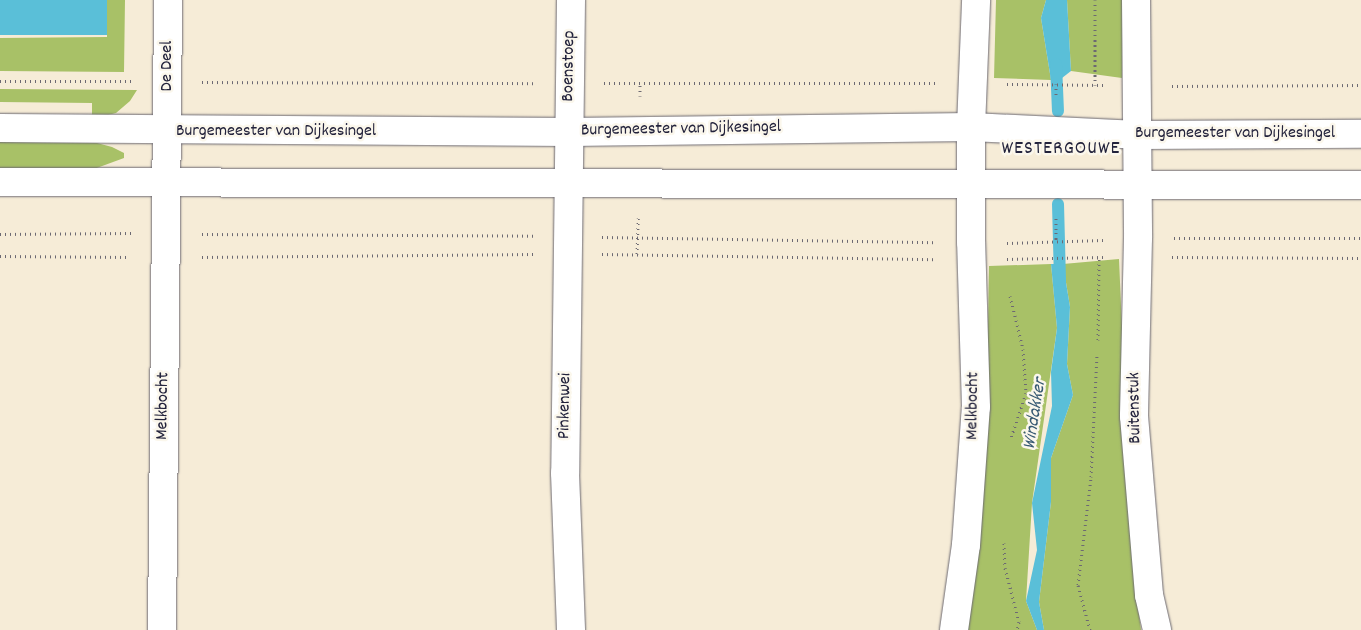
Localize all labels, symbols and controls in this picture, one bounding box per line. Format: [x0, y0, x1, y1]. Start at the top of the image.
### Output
street label: Boenstoep [559, 30, 581, 102]
street label: De Deel [157, 41, 179, 91]
street label: Burgemeester van Dijkesingel [581, 117, 781, 143]
street label: Burgemeester van Dijkesingel [176, 121, 376, 143]
street label: Burgemeester van Dijkesingel [1135, 123, 1335, 145]
district label: WESTERGOUWE [1000, 137, 1122, 161]
street label: Melkbocht [153, 372, 175, 440]
street label: Melkbocht [963, 372, 985, 440]
street label: Buitenstuk [1125, 372, 1147, 444]
street label: Pinkenwei [555, 373, 577, 439]
water label: Windakker [1019, 377, 1053, 451]

